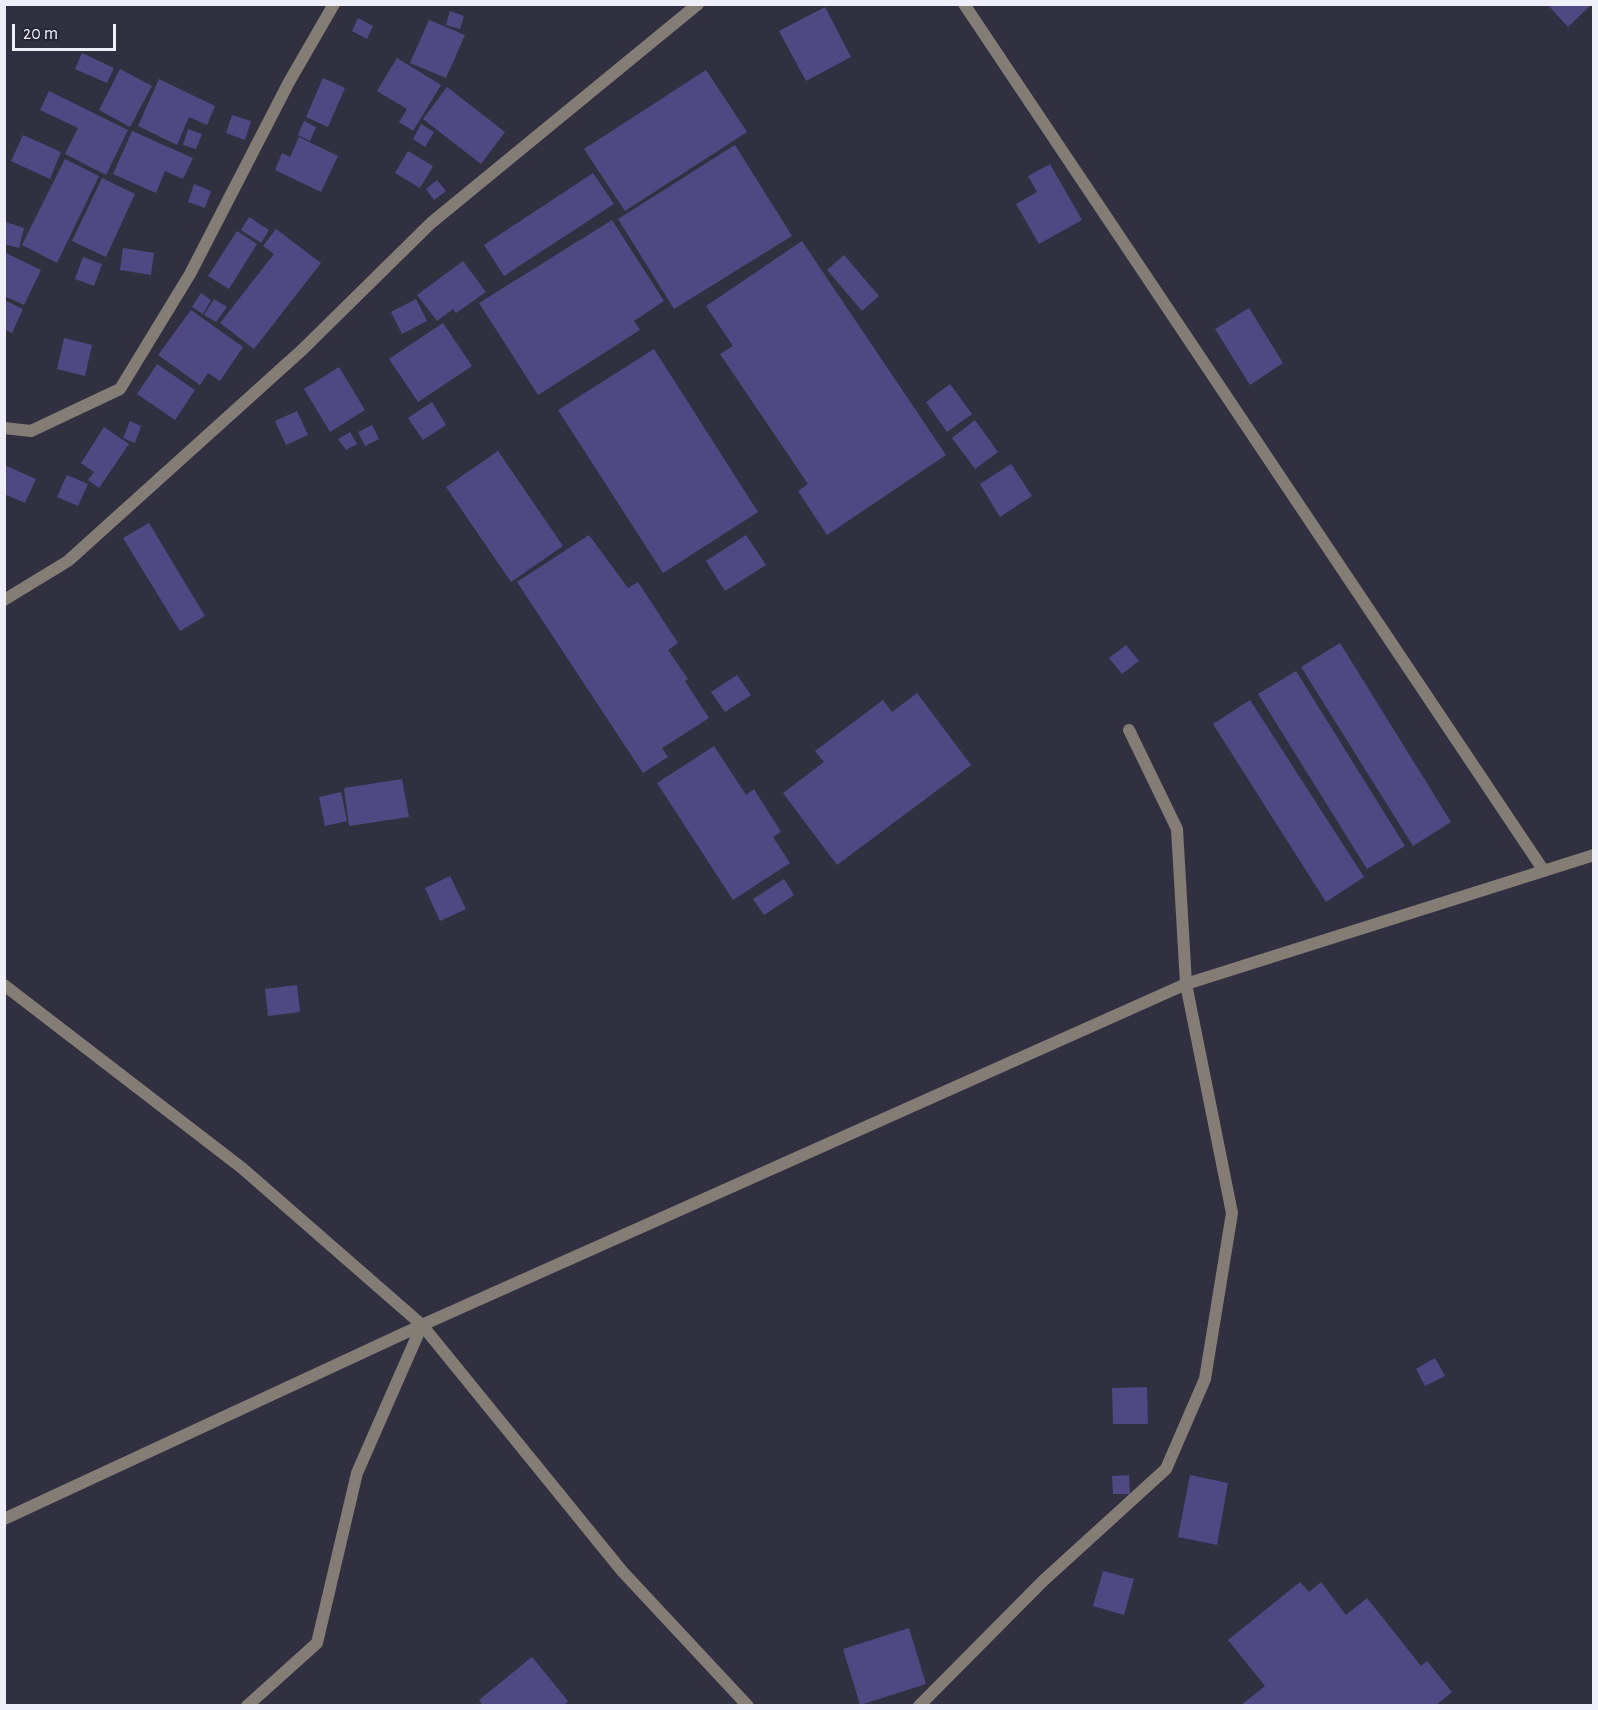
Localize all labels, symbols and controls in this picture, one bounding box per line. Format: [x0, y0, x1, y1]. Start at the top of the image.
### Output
scale bar [15, 12, 118, 50]
text: 20 m [23, 25, 58, 43]

